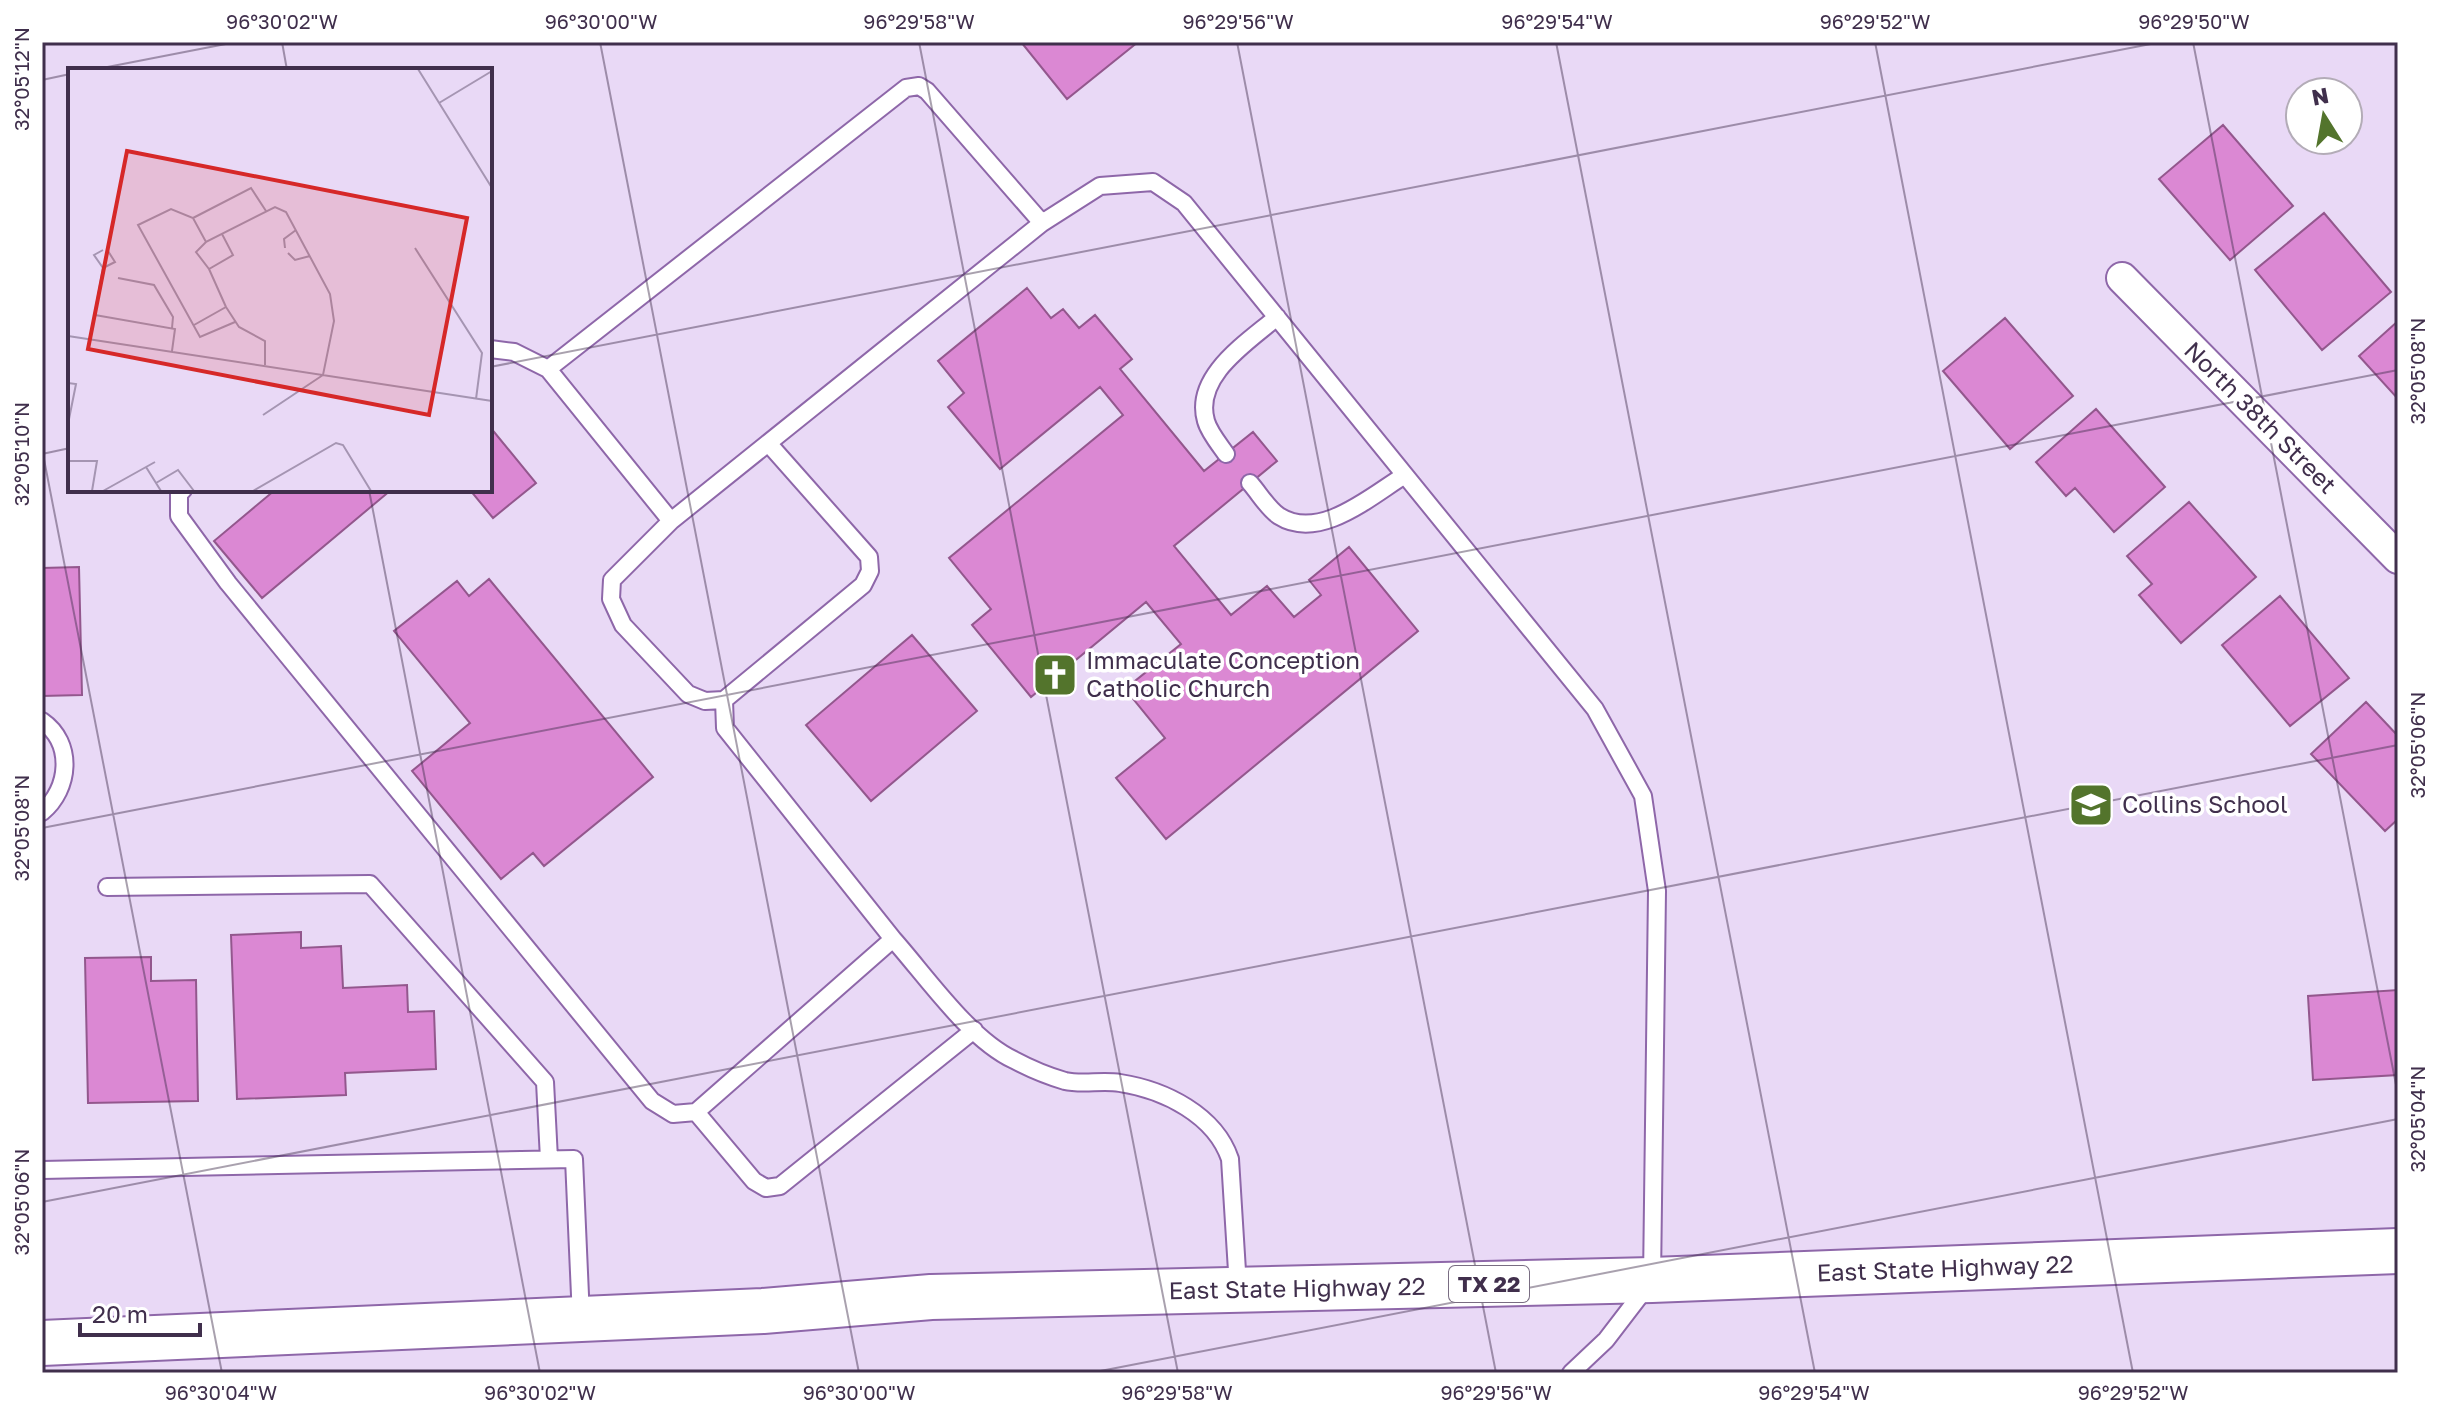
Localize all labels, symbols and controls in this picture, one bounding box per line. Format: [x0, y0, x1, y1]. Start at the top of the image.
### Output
text: 96°30'02"W [226, 9, 338, 33]
text: 96°30'00"W [545, 9, 657, 33]
text: 96°29'58"W [863, 9, 975, 33]
text: 96°29'56"W [1182, 9, 1294, 33]
text: 96°29'54"W [1501, 9, 1613, 33]
text: 96°29'52"W [1820, 9, 1930, 33]
text: 96°29'50"W [2138, 9, 2250, 33]
text: 32°05'12"N [9, 27, 33, 131]
inset map [68, 68, 492, 492]
north arrow [2284, 76, 2364, 156]
text: N [2309, 81, 2331, 111]
text: 32°05'08"N [2405, 317, 2429, 425]
street label: North 38th Street [2179, 335, 2343, 499]
text: 32°05'10"N [9, 402, 33, 506]
place label: Immaculate Conception Catholic Church [1086, 645, 1360, 702]
church icon: Immaculate Conception Catholic Church [1031, 651, 1079, 699]
text: 32°05'06"N [2405, 692, 2429, 799]
text: 32°05'08"N [9, 774, 33, 882]
school or university icon: Collins School [2067, 781, 2115, 829]
place label: Collins School [2122, 789, 2288, 818]
text: 32°05'04"N [2405, 1065, 2429, 1173]
text: 32°05'06"N [9, 1149, 33, 1256]
street label: East State Highway 22 [1816, 1249, 2074, 1286]
road number: TX 22 [1449, 1266, 1529, 1302]
street label: East State Highway 22 [1168, 1271, 1426, 1304]
scale bar [80, 1287, 200, 1337]
text: 20 m [92, 1299, 148, 1328]
text: 96°30'04"W [165, 1380, 277, 1404]
text: 96°30'02"W [484, 1380, 596, 1404]
text: 96°30'00"W [803, 1380, 915, 1404]
text: 96°29'58"W [1121, 1380, 1233, 1404]
text: 96°29'56"W [1440, 1380, 1552, 1404]
text: 96°29'54"W [1758, 1380, 1870, 1404]
text: 96°29'52"W [2078, 1380, 2188, 1404]

